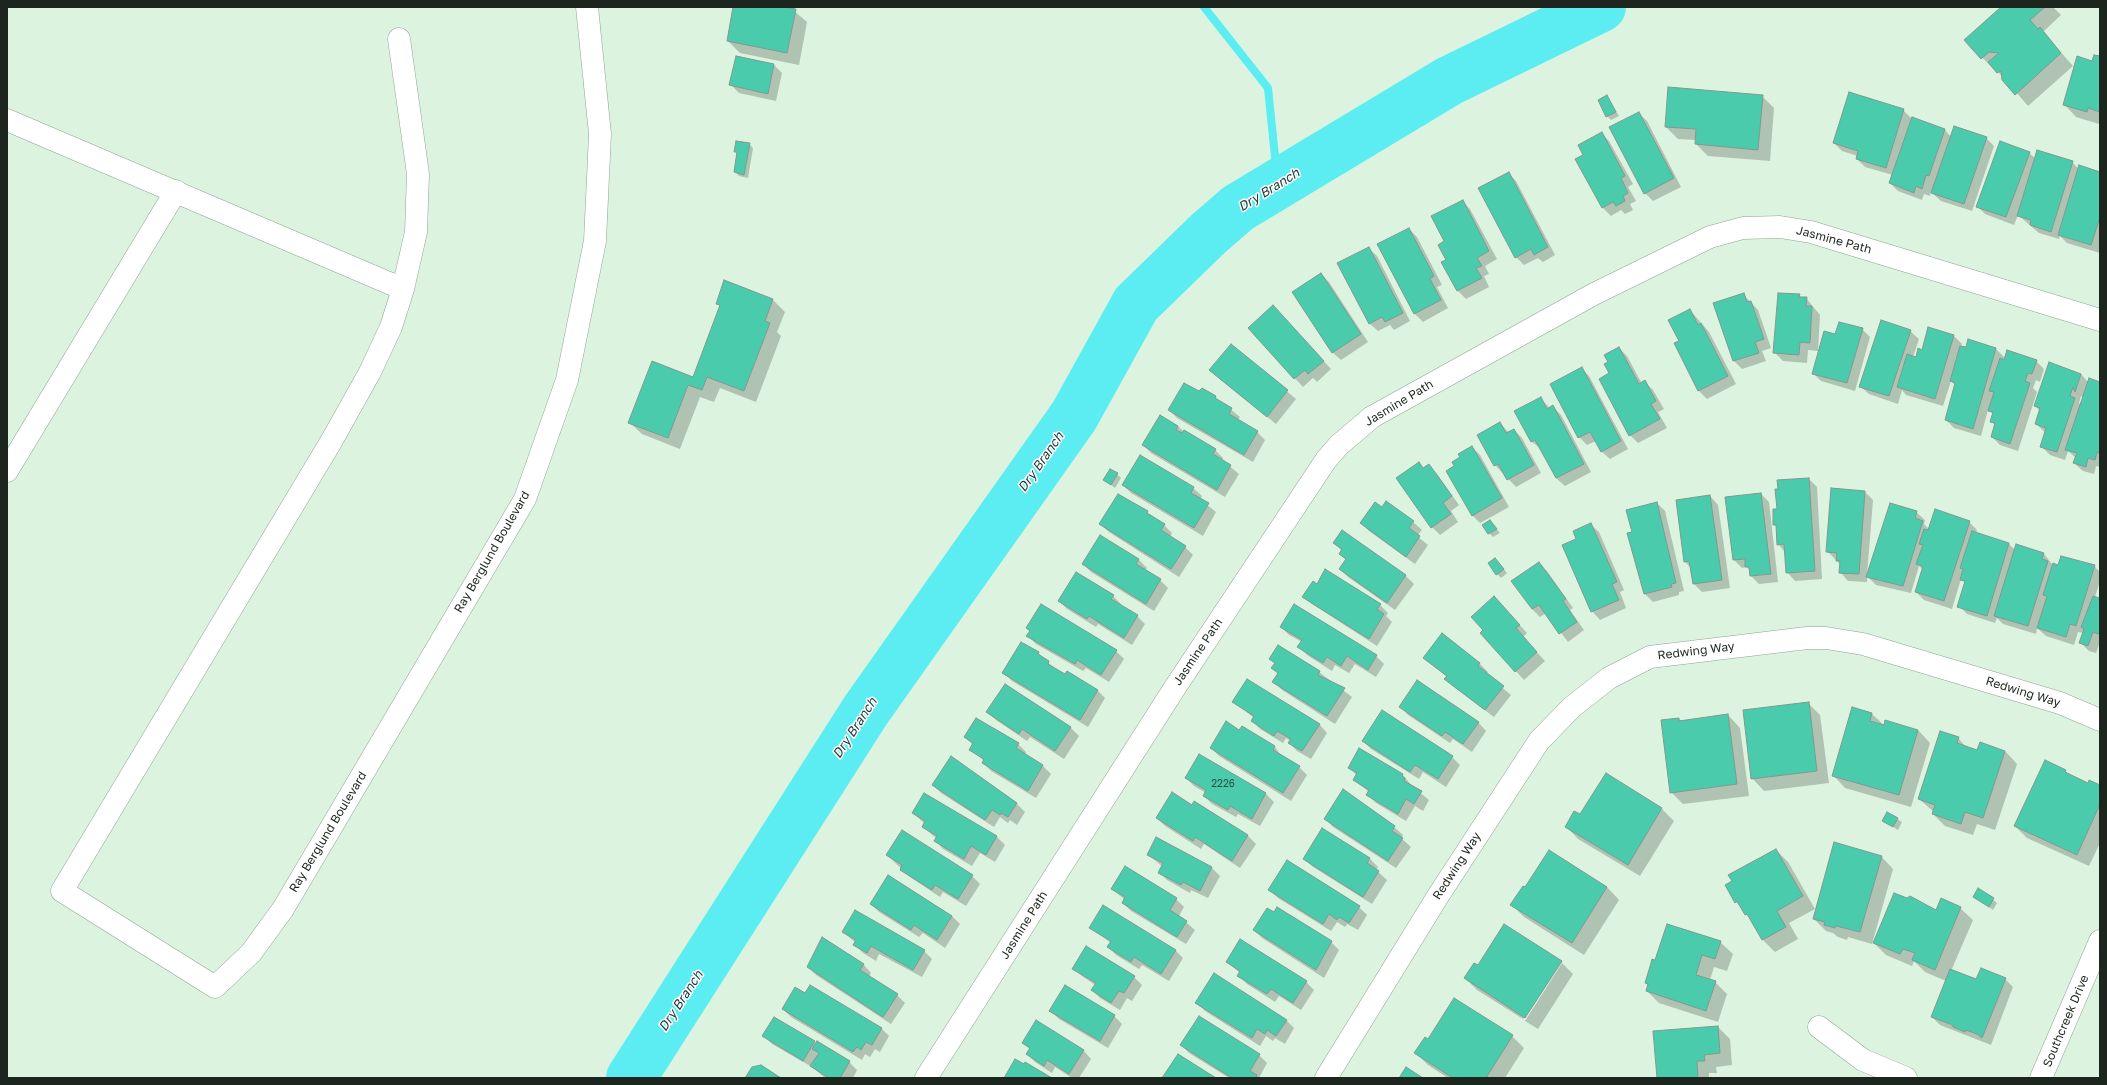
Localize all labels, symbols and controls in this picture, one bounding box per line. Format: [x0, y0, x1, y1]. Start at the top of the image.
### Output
water label: Dry Branch [1236, 165, 1302, 215]
street label: Jasmine Path [1795, 223, 1873, 257]
street label: Jasmine Path [1362, 377, 1436, 429]
water label: Dry Branch [1015, 429, 1067, 495]
street label: Ray Berglund Boulevard [451, 489, 533, 615]
street label: Jasmine Path [1170, 616, 1226, 688]
street label: Redwing Way [1657, 639, 1735, 663]
street label: Redwing Way [1984, 674, 2062, 710]
water label: Dry Branch [830, 695, 880, 761]
street label: Ray Berglund Boulevard [286, 769, 370, 895]
house number: 2226 [1211, 778, 1235, 790]
street label: Redwing Way [1430, 830, 1484, 902]
street label: Jasmine Path [997, 888, 1051, 962]
water label: Dry Branch [656, 968, 706, 1034]
street label: Southcreek Drive [2040, 973, 2092, 1069]

